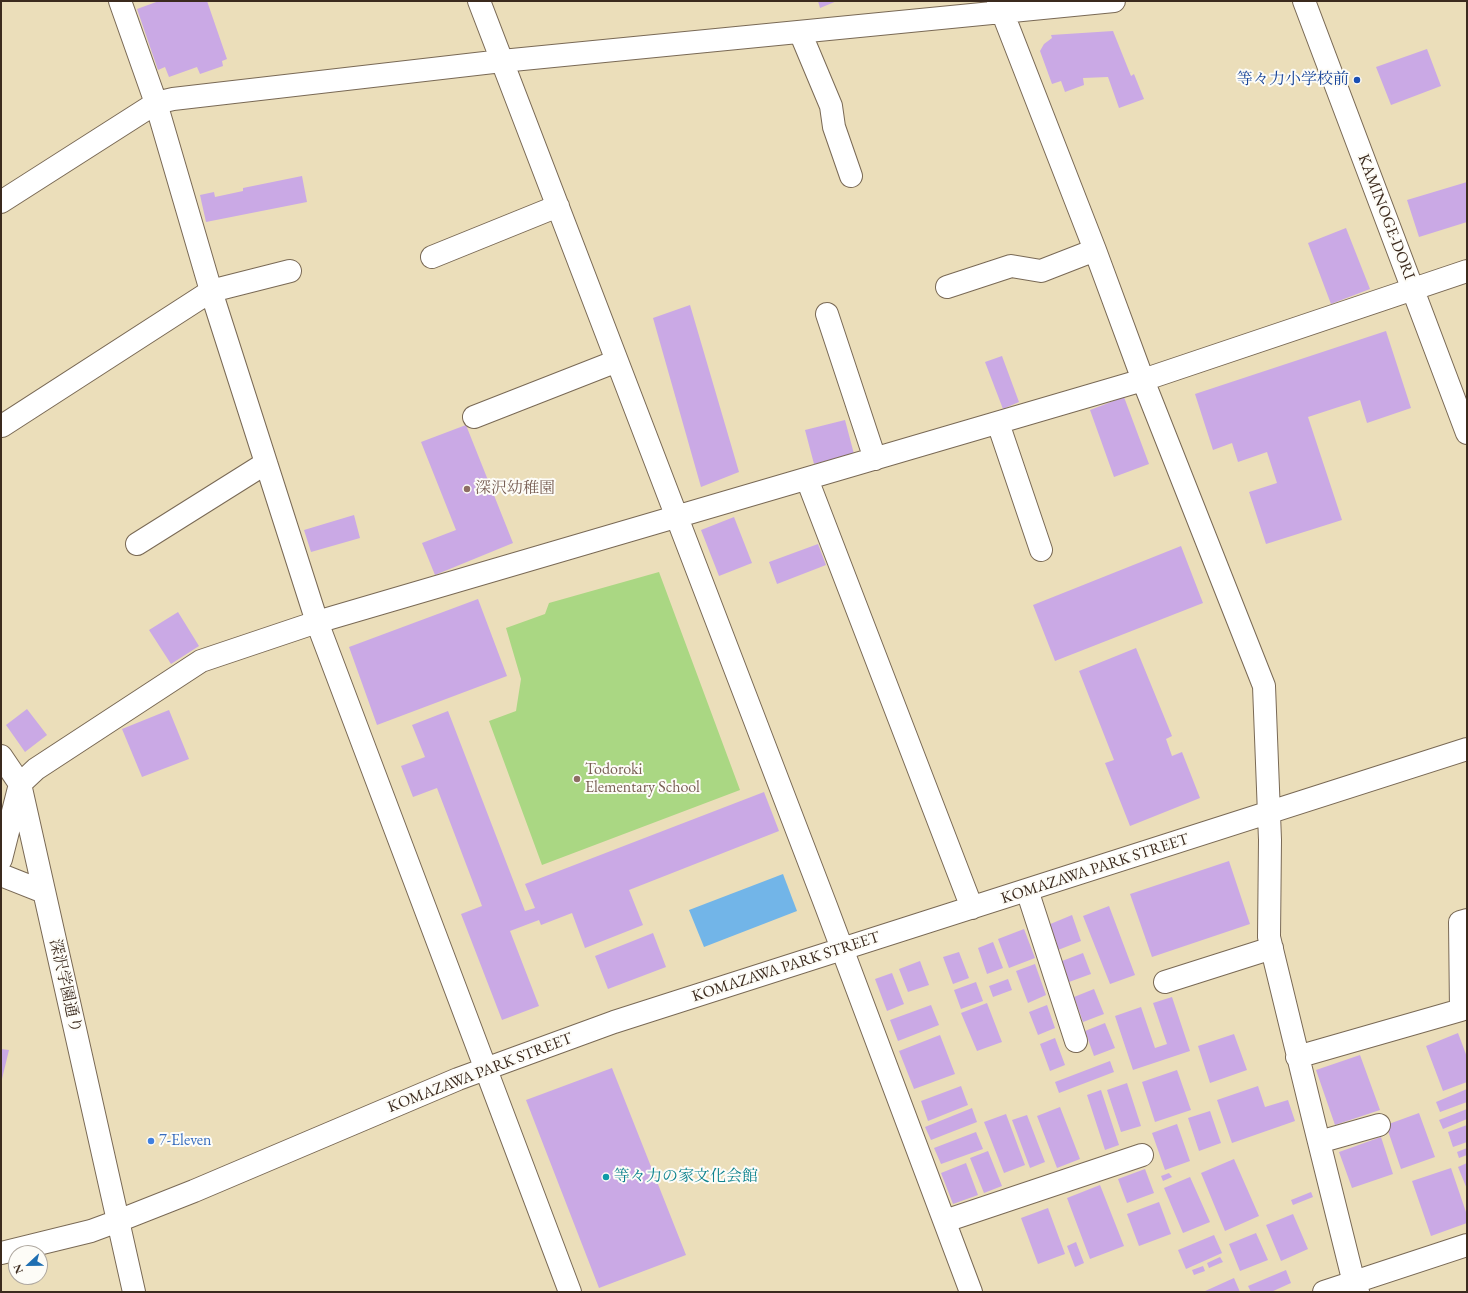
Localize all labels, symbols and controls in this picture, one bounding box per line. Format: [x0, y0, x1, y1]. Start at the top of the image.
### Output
place label: 等々力小学校前 [1237, 70, 1349, 90]
marker: 等々力小学校前 [1352, 75, 1362, 85]
street label: KAMINOGE-DORI [1353, 152, 1419, 282]
place label: 深沢幼稚園 [475, 479, 555, 499]
marker: 深沢幼稚園 [462, 484, 472, 494]
place label: Todoroki Elementary School [585, 760, 700, 798]
marker: Todoroki Elementary School [572, 774, 582, 784]
street label: KOMAZAWA PARK STREET [999, 830, 1191, 908]
street label: KOMAZAWA PARK STREET [690, 928, 882, 1006]
street label: 深沢学園通り [45, 937, 85, 1035]
street label: KOMAZAWA PARK STREET [385, 1029, 575, 1117]
place label: 7-Eleven [159, 1131, 211, 1151]
marker: 7-Eleven [146, 1136, 156, 1146]
place label: 等々力の家文化会館 [614, 1167, 758, 1187]
marker: 等々力の家文化会館 [601, 1172, 611, 1182]
north arrow [8, 1245, 48, 1285]
text: N [10, 1262, 26, 1276]

